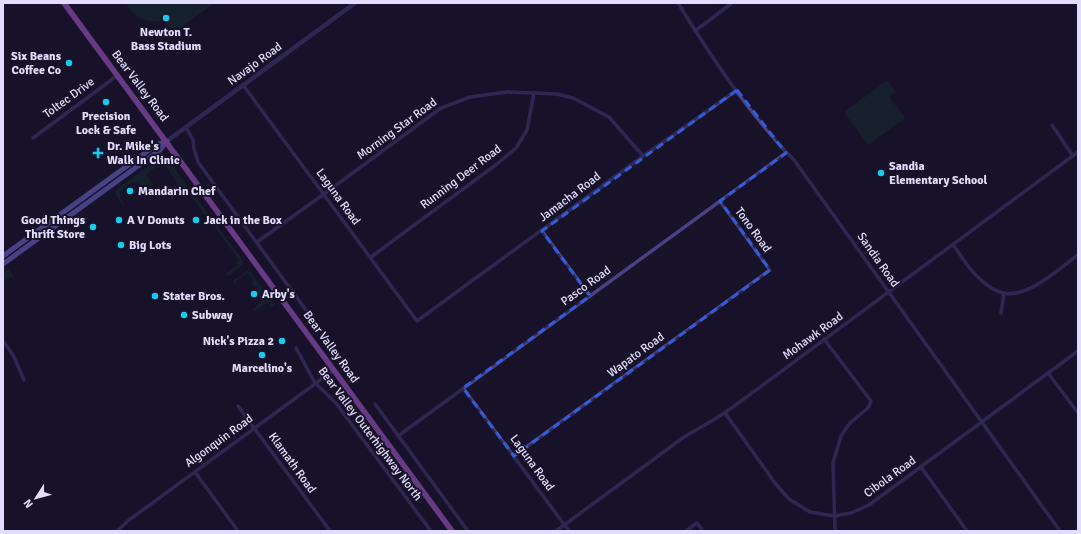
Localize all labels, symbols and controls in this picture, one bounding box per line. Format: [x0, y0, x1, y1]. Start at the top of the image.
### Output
marker: Newton T. Bass Stadium [161, 13, 171, 23]
place label: Newton T. Bass Stadium [131, 25, 201, 54]
street label: Navajo Road [225, 39, 285, 89]
street label: Bear Valley Road [108, 47, 172, 125]
place label: Six Beans Coffee Co [11, 49, 62, 78]
marker: Six Beans Coffee Co [64, 58, 74, 68]
street label: Toltec Drive [40, 74, 98, 122]
street label: Morning Star Road [354, 95, 440, 163]
marker: Precision Lock & Safe [101, 97, 111, 107]
place label: Precision Lock & Safe [76, 109, 136, 138]
place label: Dr. Mike's Walk In Clinic [107, 139, 180, 168]
street label: Running Deer Road [417, 142, 505, 212]
marker: Dr. Mike's Walk In Clinic [92, 147, 104, 159]
place label: Sandia Elementary School [889, 159, 988, 188]
street label: Laguna Road [313, 166, 363, 228]
marker: Sandia Elementary School [876, 168, 886, 178]
street label: Jamacha Road [536, 169, 604, 225]
place label: Mandarin Chef [138, 184, 216, 199]
marker: Mandarin Chef [125, 186, 135, 196]
street label: Tono Road [732, 204, 774, 256]
place label: Good Things Thrift Store [21, 213, 86, 242]
place label: A V Donuts [127, 213, 185, 228]
place label: Jack in the Box [204, 213, 282, 228]
marker: A V Donuts [114, 215, 124, 225]
marker: Jack in the Box [191, 215, 201, 225]
marker: Good Things Thrift Store [88, 222, 98, 232]
street label: Sandia Road [854, 230, 902, 290]
place label: Big Lots [129, 238, 172, 253]
marker: Big Lots [116, 240, 126, 250]
street label: Pasco Road [558, 263, 614, 309]
place label: Arby's [262, 287, 296, 302]
place label: Stater Bros. [163, 289, 225, 304]
marker: Arby's [249, 289, 259, 299]
marker: Stater Bros. [150, 291, 160, 301]
place label: Subway [192, 308, 233, 323]
street label: Bear Valley Road [300, 308, 362, 386]
street label: Mohawk Road [780, 309, 846, 363]
marker: Subway [179, 310, 189, 320]
street label: Wapato Road [605, 329, 667, 381]
place label: Nick's Pizza 2 [203, 334, 274, 349]
marker: Nick's Pizza 2 [277, 336, 287, 346]
marker: Marcelino's [257, 350, 267, 360]
place label: Marcelino's [232, 361, 293, 376]
street label: Bear Valley Outerhighway North [315, 364, 425, 504]
street label: Algonquin Road [182, 411, 256, 471]
street label: Klamath Road [265, 430, 319, 496]
street label: Laguna Road [507, 432, 557, 494]
street label: Cibola Road [861, 453, 919, 501]
north arrow [16, 478, 56, 518]
text: N [21, 497, 36, 511]

